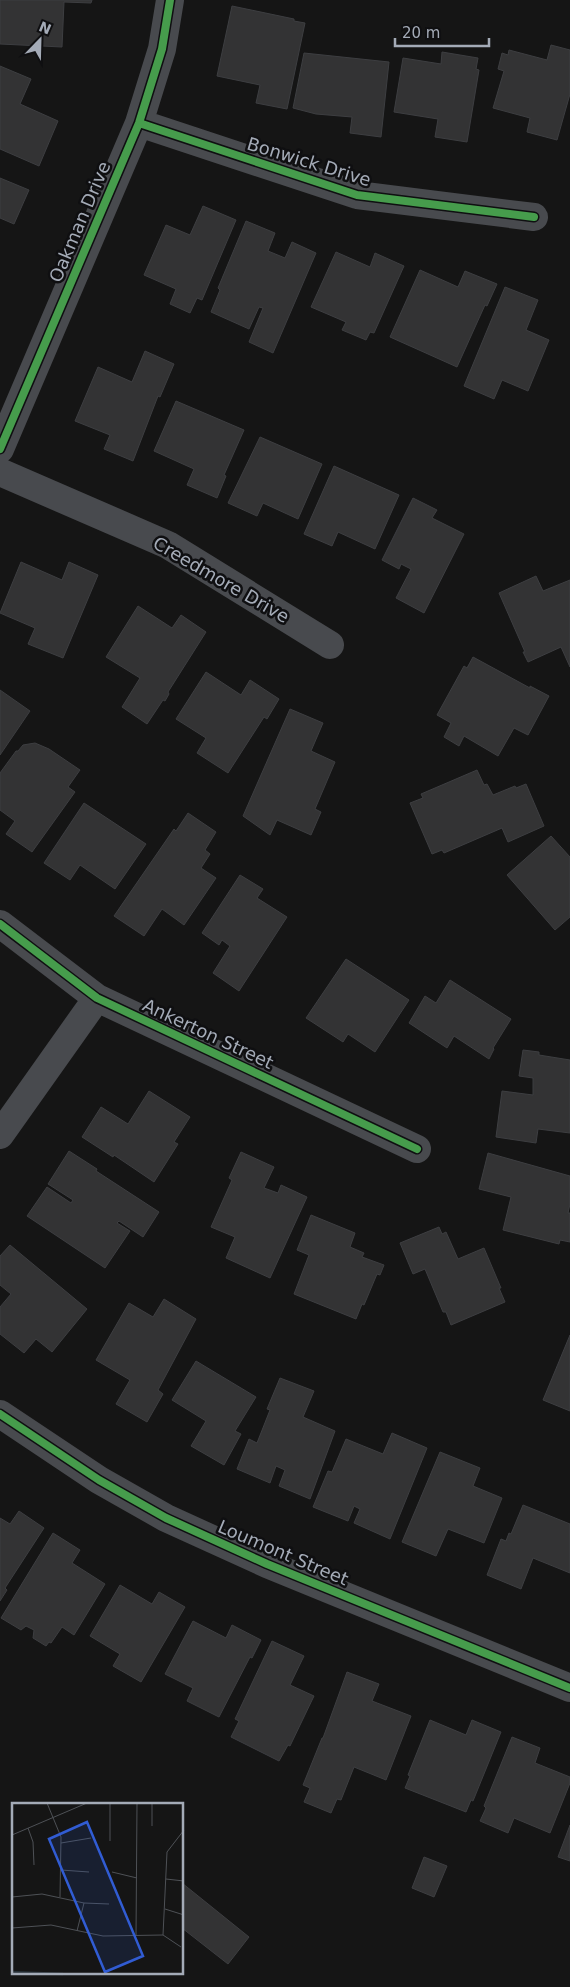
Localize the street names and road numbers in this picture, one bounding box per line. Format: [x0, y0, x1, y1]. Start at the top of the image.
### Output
street label: Bonwick Drive [245, 133, 374, 190]
street label: Oakman Drive [45, 158, 114, 285]
street label: Creedmore Drive [150, 532, 293, 627]
street label: Ankerton Street [139, 994, 277, 1073]
street label: Loumont Street [215, 1516, 352, 1589]

